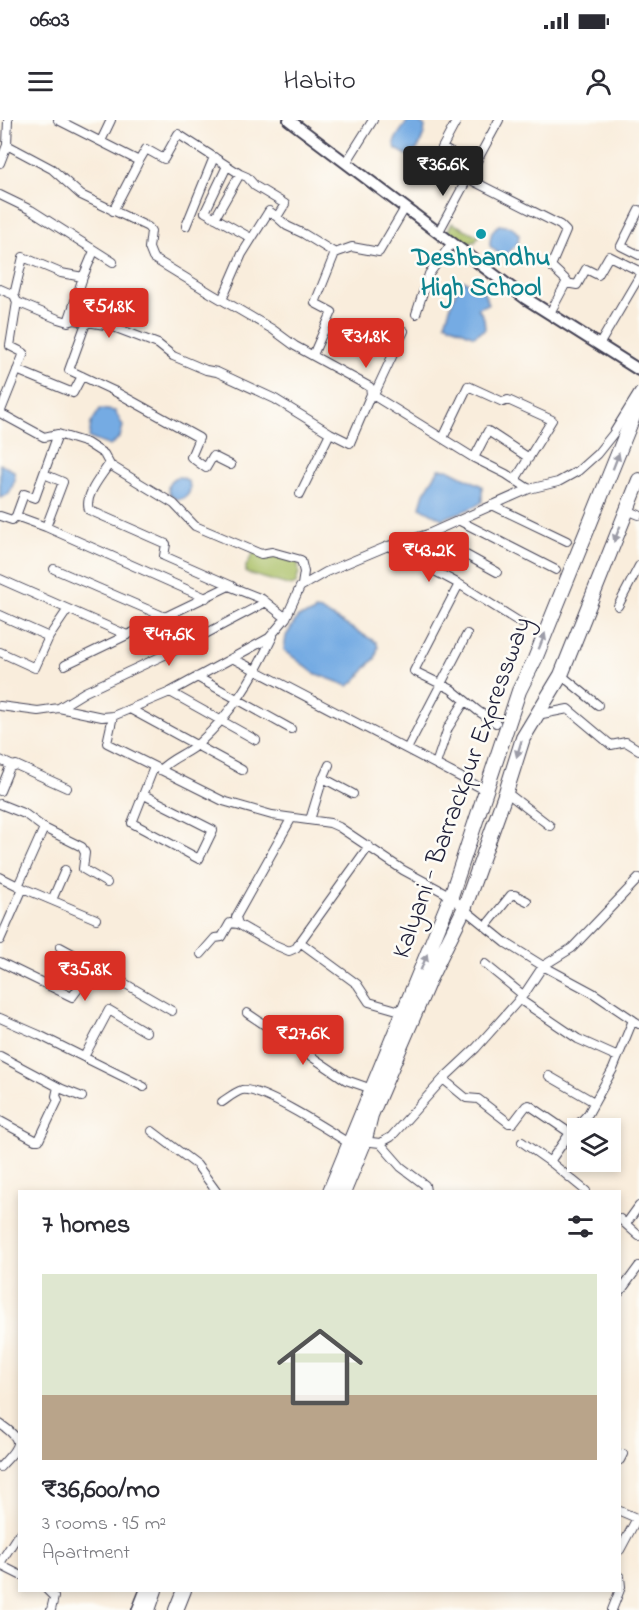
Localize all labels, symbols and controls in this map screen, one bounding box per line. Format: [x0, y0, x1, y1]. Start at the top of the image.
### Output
text: 06:03 [30, 5, 70, 37]
text: Habito [283, 62, 356, 101]
icon: menu [24, 65, 57, 98]
icon: person [582, 65, 615, 98]
pin: ₹36.6K [394, 146, 492, 197]
text: ₹36.6K [417, 151, 469, 180]
marker: Deshbandhu High School [474, 227, 488, 241]
place label: Deshbandhu High School [411, 240, 551, 309]
pin: ₹51.8K [60, 288, 158, 339]
text: ₹51.8K [83, 293, 135, 322]
pin: ₹31.8K [317, 318, 415, 369]
text: ₹31.8K [342, 323, 390, 352]
one-way arrow [612, 452, 621, 470]
one-way arrow [612, 525, 621, 543]
pin: ₹43.2K [380, 532, 478, 583]
text: ₹43.2K [403, 537, 455, 566]
street label: Kalyani - Barrackpur Expressway [383, 612, 543, 964]
pin: ₹47.6K [120, 616, 218, 667]
text: ₹47.6K [143, 621, 195, 650]
one-way arrow [537, 632, 547, 650]
one-way arrow [514, 740, 523, 758]
pin: ₹35.8K [36, 951, 134, 1002]
one-way arrow [420, 953, 429, 971]
text: ₹35.8K [59, 956, 111, 985]
pin: ₹27.6K [254, 1015, 352, 1066]
text: ₹27.6K [277, 1020, 329, 1049]
map controls [567, 1118, 621, 1172]
button: layers [567, 1118, 621, 1172]
text: 7 homes [42, 1207, 130, 1245]
icon: filters [564, 1210, 597, 1243]
icon: home [266, 1313, 374, 1421]
text: ₹36,600/mo [42, 1472, 160, 1510]
text: 3 rooms · 95 m² [42, 1510, 166, 1539]
text: Apartment [42, 1539, 130, 1568]

